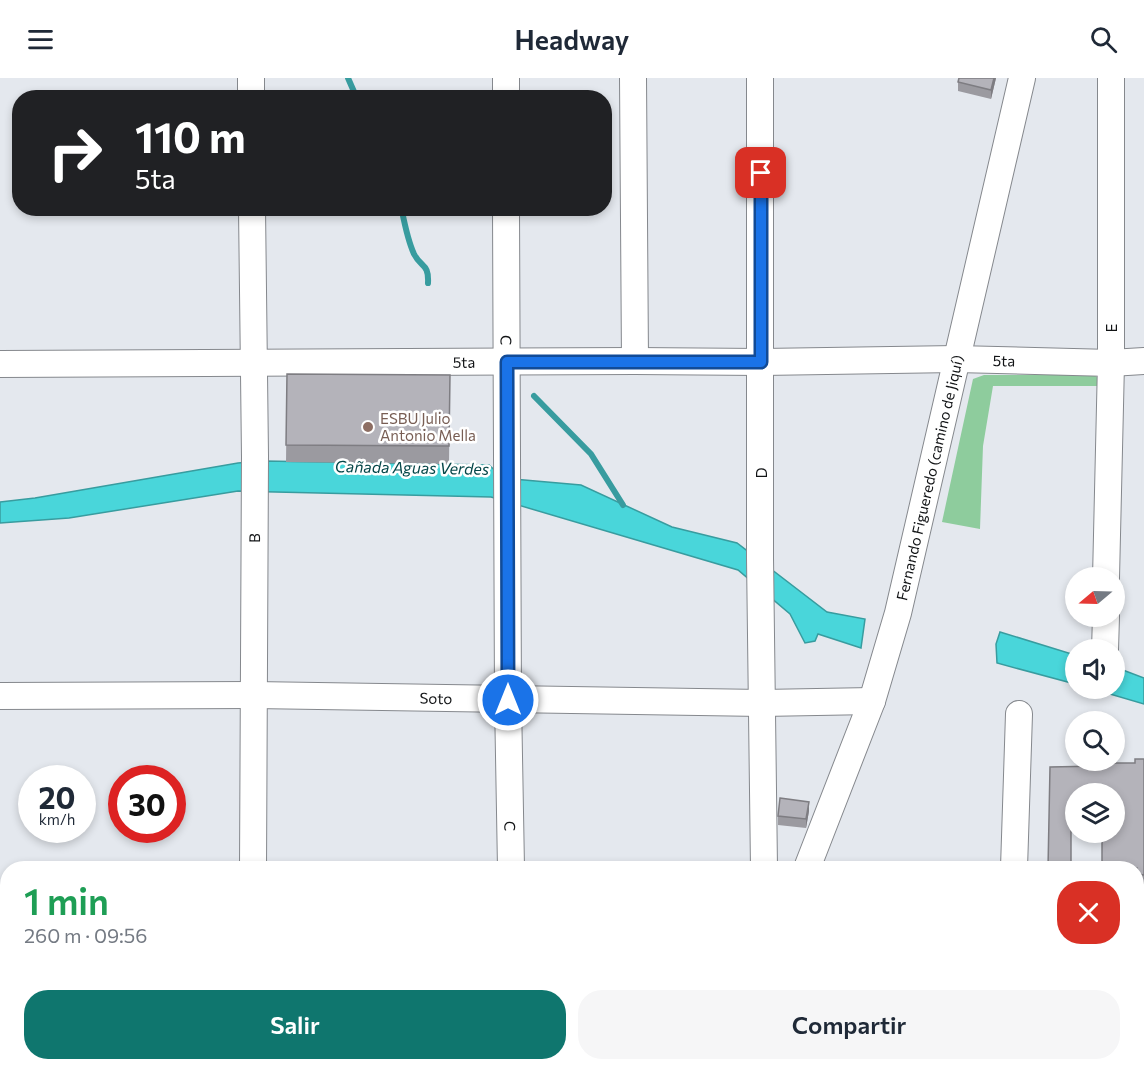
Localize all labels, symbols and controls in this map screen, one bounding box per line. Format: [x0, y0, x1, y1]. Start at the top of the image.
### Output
icon: menu [24, 23, 57, 56]
text: Headway [515, 23, 629, 56]
icon: search [1087, 23, 1120, 56]
text: 110 m [135, 110, 246, 162]
icon: right [36, 114, 114, 192]
pin [735, 147, 786, 198]
icon: arrive [744, 156, 777, 189]
text: 5ta [135, 162, 176, 195]
street label: E [1102, 323, 1120, 332]
street label: C [498, 335, 516, 345]
street label: 5ta [992, 351, 1015, 370]
street label: 5ta [453, 353, 475, 371]
street label: Fernando Figueredo (camino de Jiquí) [892, 353, 967, 602]
place label: ESBU Julio Antonio Mella [380, 409, 476, 444]
marker: ESBU Julio Antonio Mella [361, 420, 375, 434]
water label: Cañada Aguas Verdes [335, 456, 489, 478]
street label: D [752, 467, 770, 479]
street label: B [245, 533, 263, 543]
north arrow [1065, 567, 1125, 627]
map controls [1065, 567, 1125, 843]
button: sound [1065, 639, 1125, 699]
position arrow [476, 668, 540, 732]
street label: Soto [419, 689, 452, 707]
button: search [1065, 711, 1125, 771]
speed limit sign: 30 [108, 765, 186, 843]
text: 20 [39, 778, 75, 815]
button: layers [1065, 783, 1125, 843]
text: km/h [39, 810, 75, 828]
street label: C [501, 821, 519, 831]
text: 1 min [24, 878, 109, 922]
button: close [1057, 881, 1120, 944]
text: 260 m · 09:56 [24, 923, 147, 947]
button: Salir [24, 990, 566, 1059]
button: Compartir [578, 990, 1120, 1059]

